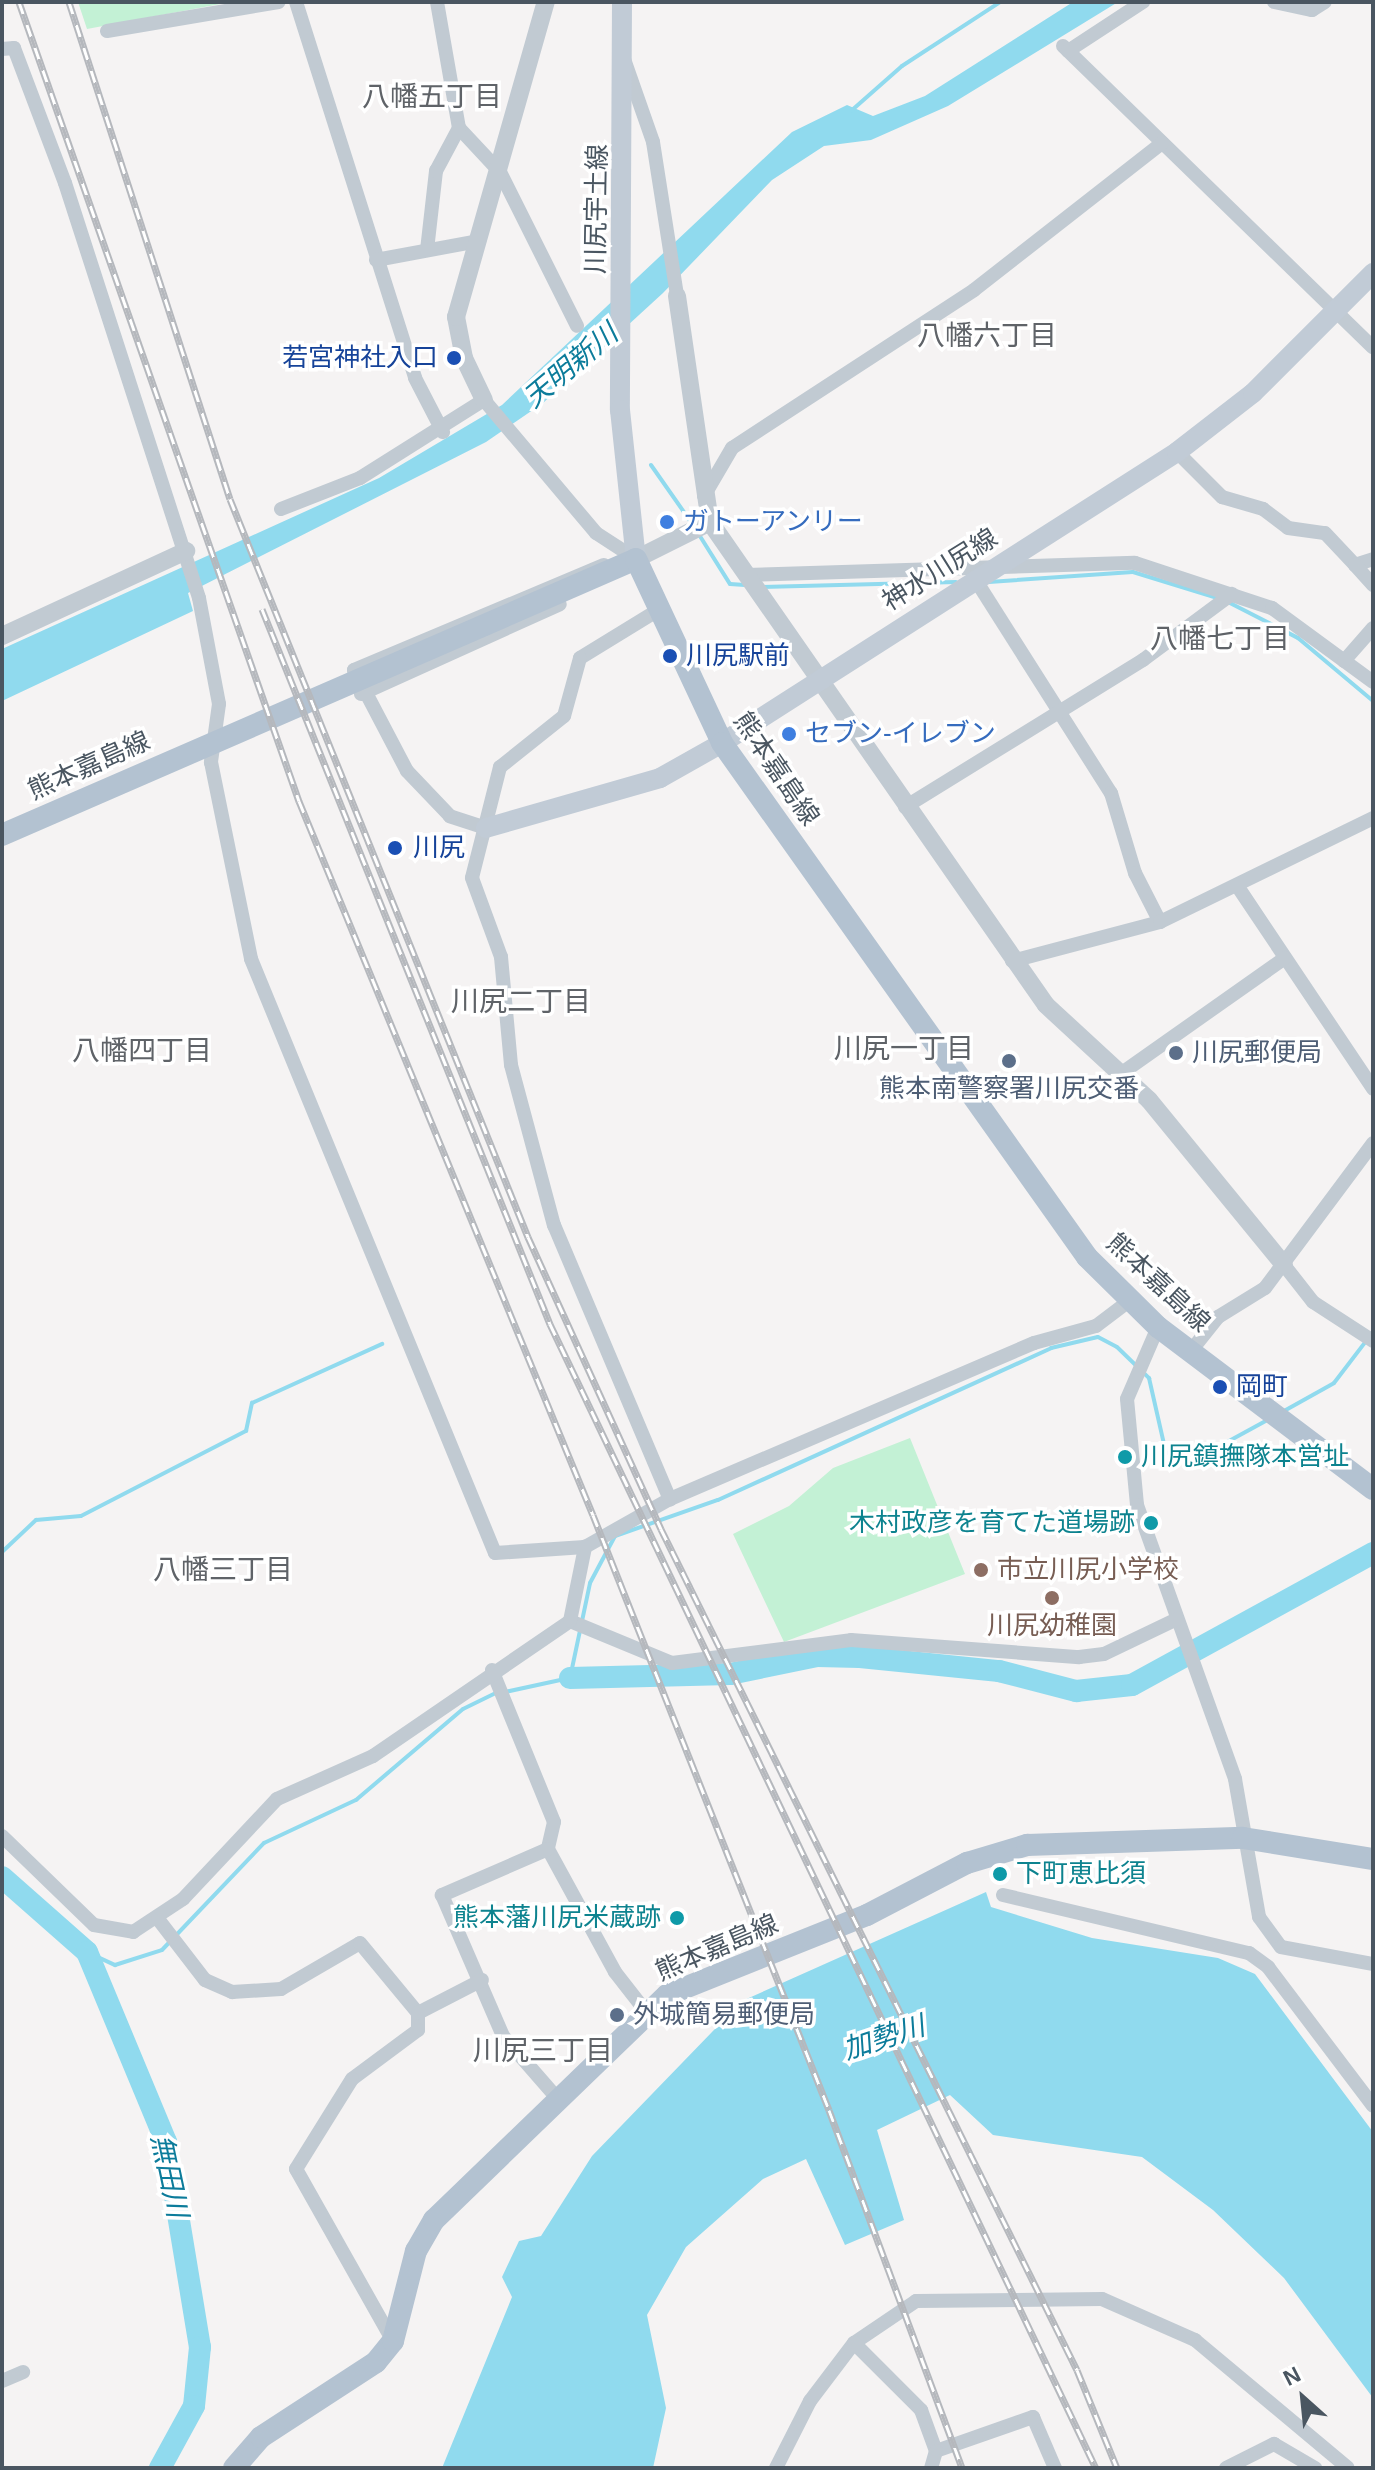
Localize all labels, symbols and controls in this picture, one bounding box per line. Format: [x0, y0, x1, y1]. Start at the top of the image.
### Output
district label: 八幡五丁目 [362, 80, 502, 114]
street label: 川尻宇土線 [580, 144, 614, 274]
water label: 天明新川 [517, 317, 625, 415]
district label: 八幡六丁目 [917, 319, 1057, 353]
place label: 若宮神社入口 [282, 342, 438, 374]
marker: 若宮神社入口 [445, 349, 463, 367]
place label: ガトーアンリー [683, 506, 865, 538]
marker: ガトーアンリー [658, 513, 676, 531]
street label: 神水川尻線 [877, 522, 1003, 618]
district label: 八幡七丁目 [1150, 622, 1290, 656]
place label: 川尻駅前 [686, 640, 790, 672]
marker: 川尻駅前 [661, 647, 679, 665]
street label: 熊本嘉島線 [727, 706, 825, 832]
place label: セブン-イレブン [805, 718, 996, 750]
street label: 熊本嘉島線 [23, 725, 155, 807]
marker: セブン-イレブン [780, 725, 798, 743]
place label: 川尻 [413, 832, 465, 864]
marker: 川尻 [384, 837, 406, 859]
district label: 川尻二丁目 [451, 985, 591, 1019]
district label: 川尻一丁目 [834, 1032, 974, 1066]
district label: 八幡四丁目 [72, 1034, 212, 1068]
place label: 川尻郵便局 [1192, 1037, 1322, 1069]
marker: 川尻郵便局 [1167, 1044, 1185, 1062]
marker: 熊本南警察署川尻交番 [1000, 1052, 1018, 1070]
place label: 熊本南警察署川尻交番 [879, 1073, 1139, 1105]
street label: 熊本嘉島線 [1100, 1227, 1216, 1339]
place label: 岡町 [1236, 1371, 1288, 1403]
marker: 岡町 [1211, 1378, 1229, 1396]
place label: 川尻鎮撫隊本営址 [1141, 1441, 1349, 1473]
marker: 川尻鎮撫隊本営址 [1116, 1448, 1134, 1466]
place label: 木村政彦を育てた道場跡 [849, 1507, 1135, 1539]
marker: 木村政彦を育てた道場跡 [1142, 1514, 1160, 1532]
district label: 八幡三丁目 [153, 1553, 293, 1587]
place label: 市立川尻小学校 [997, 1554, 1179, 1586]
marker: 市立川尻小学校 [972, 1561, 990, 1579]
marker: 川尻幼稚園 [1043, 1589, 1061, 1607]
place label: 川尻幼稚園 [987, 1610, 1117, 1642]
place label: 下町恵比須 [1016, 1858, 1146, 1890]
marker: 下町恵比須 [991, 1865, 1009, 1883]
place label: 熊本藩川尻米蔵跡 [453, 1902, 661, 1934]
street label: 熊本嘉島線 [651, 1908, 783, 1988]
marker: 熊本藩川尻米蔵跡 [668, 1909, 686, 1927]
place label: 外城簡易郵便局 [633, 1999, 815, 2031]
marker: 外城簡易郵便局 [608, 2006, 626, 2024]
water label: 加勢川 [839, 2009, 929, 2067]
district label: 川尻三丁目 [473, 2034, 613, 2068]
water label: 無田川 [144, 2131, 194, 2221]
north arrow [1263, 2358, 1343, 2438]
text: N [1279, 2361, 1305, 2391]

